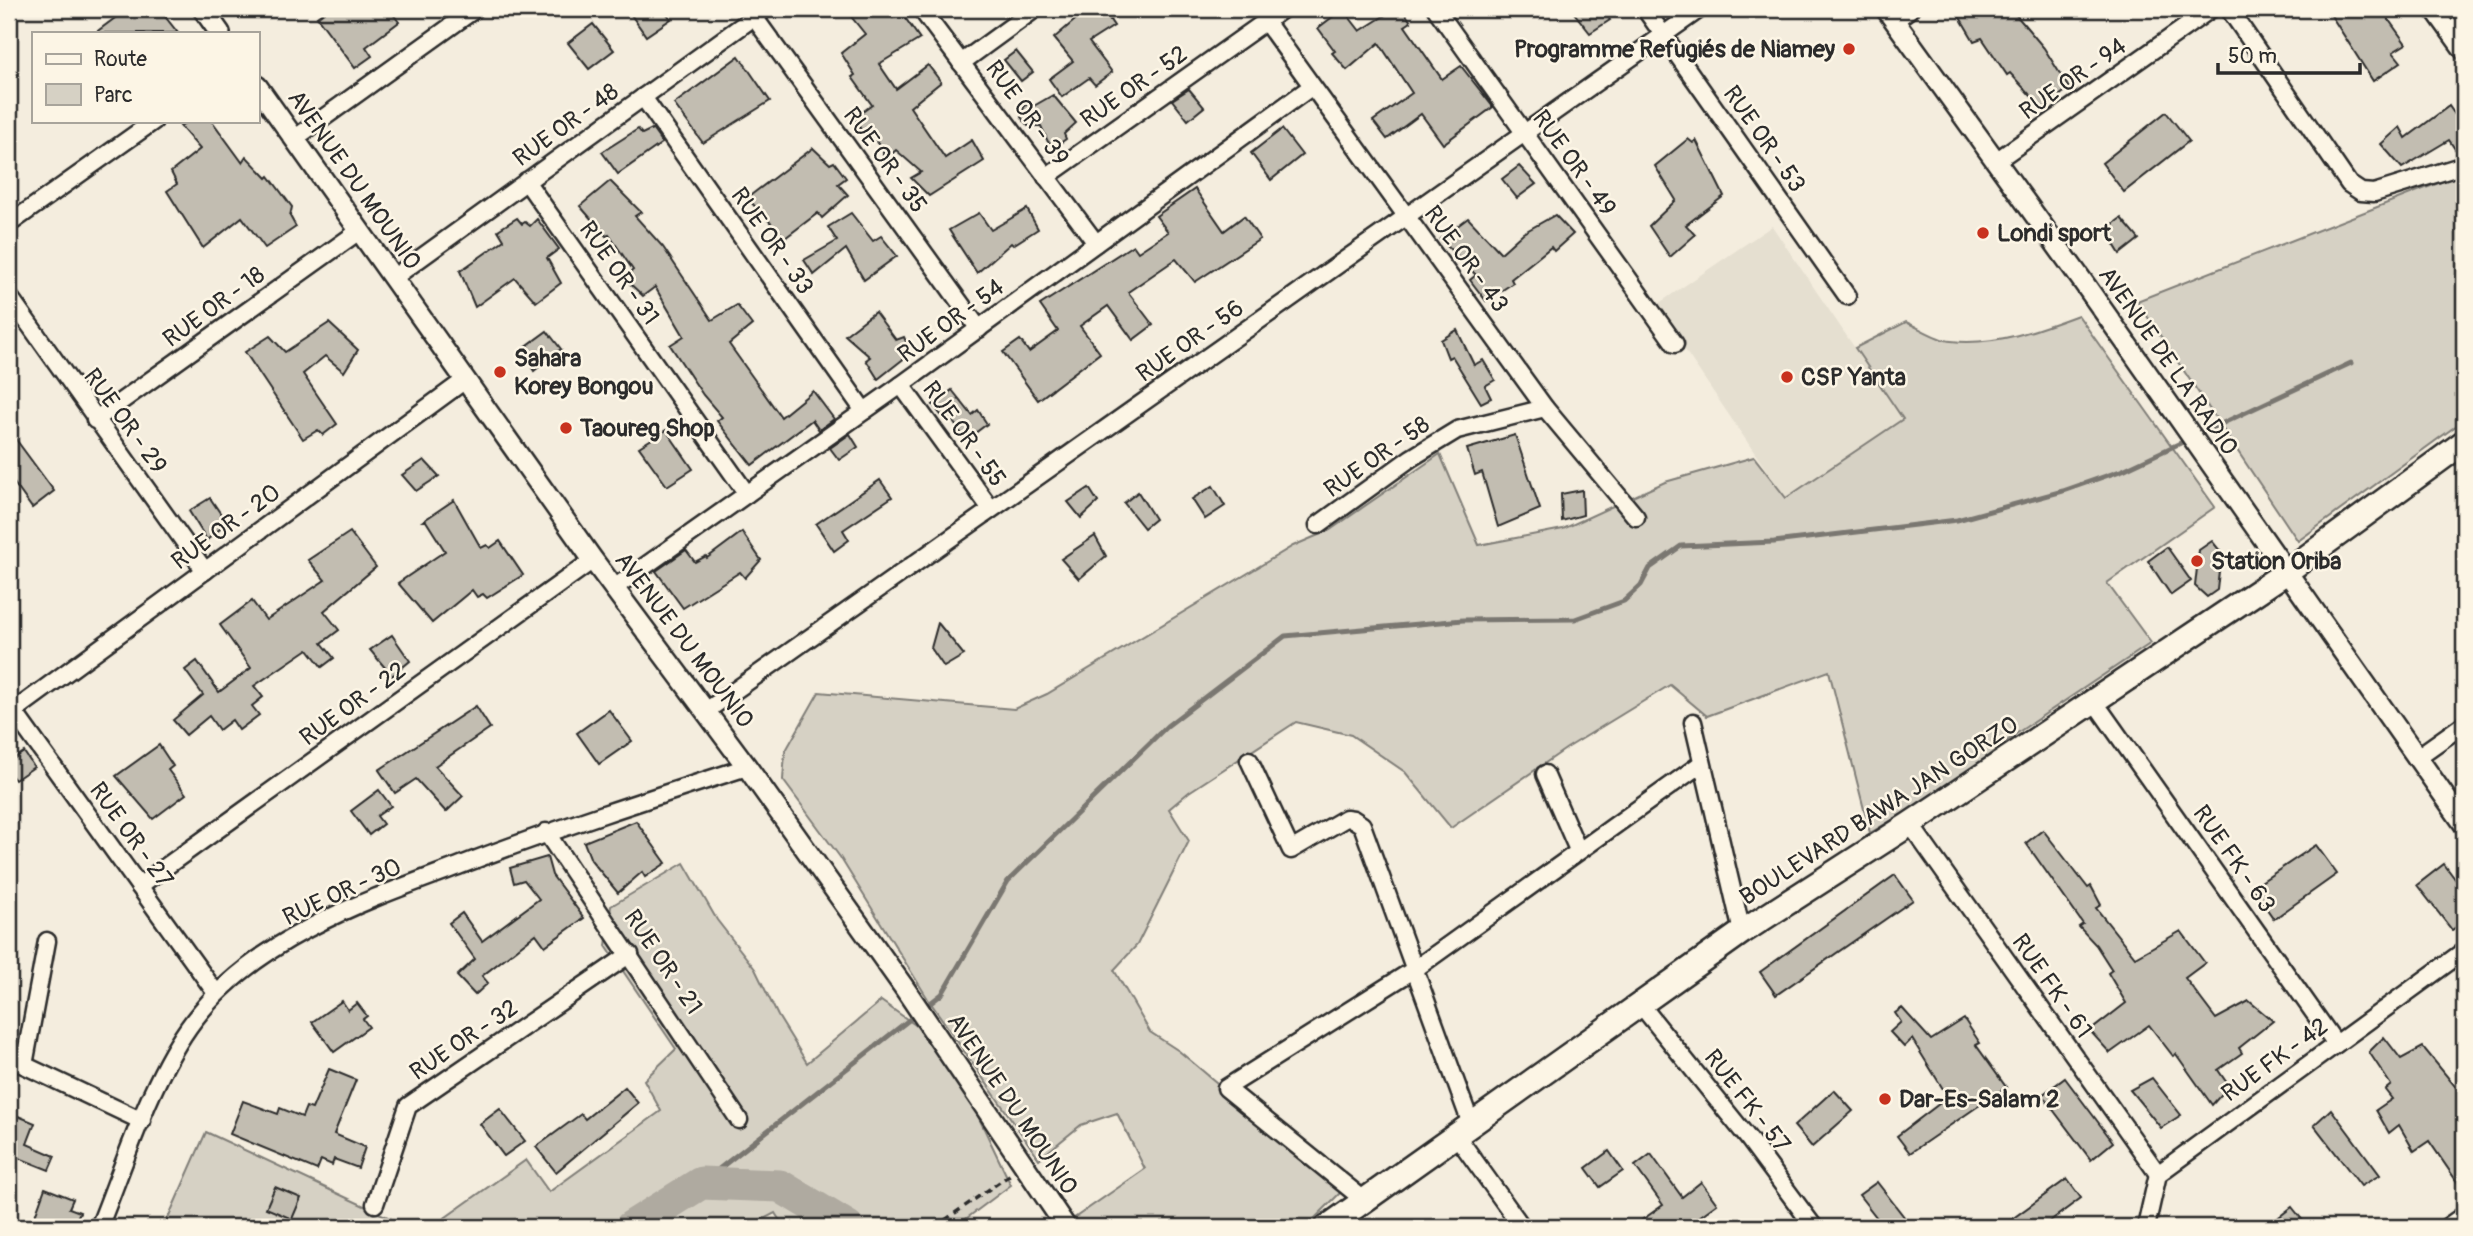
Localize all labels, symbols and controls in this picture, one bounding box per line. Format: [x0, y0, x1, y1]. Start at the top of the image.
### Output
legend [32, 32, 259, 122]
street label: RUE OR - 94 [2014, 32, 2132, 126]
scale bar [2218, 32, 2359, 76]
place label: Programme Refugiés de Niamey [1514, 35, 1836, 64]
street label: RUE OR - 52 [1075, 40, 1193, 134]
marker: Programme Refugiés de Niamey [1841, 41, 1857, 57]
text: 50 m [2228, 43, 2277, 70]
text: Route [94, 46, 147, 73]
street label: RUE OR - 39 [979, 55, 1075, 171]
street label: RUE OR - 48 [508, 77, 624, 173]
street label: RUE OR - 53 [1717, 80, 1811, 198]
text: Parc [94, 82, 133, 109]
street label: AVENUE DU MOUNIO [281, 85, 427, 275]
street label: RUE OR - 35 [837, 101, 933, 219]
street label: RUE OR - 49 [1526, 105, 1622, 221]
street label: RUE OR - 33 [725, 182, 819, 300]
street label: RUE OR - 43 [1418, 200, 1514, 318]
street label: RUE OR - 31 [573, 216, 665, 330]
place label: Londi sport [1997, 219, 2113, 248]
marker: Londi sport [1975, 225, 1991, 241]
street label: RUE OR - 18 [157, 260, 271, 354]
street label: AVENUE DE LA RADIO [2092, 261, 2244, 461]
street label: RUE OR - 54 [892, 273, 1010, 369]
street label: RUE OR - 56 [1131, 293, 1249, 389]
place label: Sahara Korey Bongou [514, 344, 654, 401]
street label: RUE OR - 29 [77, 363, 173, 479]
place label: CSP Yanta [1801, 363, 1906, 392]
marker: Sahara Korey Bongou [492, 364, 508, 380]
marker: CSP Yanta [1779, 369, 1795, 385]
street label: RUE OR - 55 [916, 376, 1012, 492]
street label: RUE OR - 58 [1319, 410, 1435, 504]
place label: Taoureg Shop [579, 414, 715, 443]
marker: Taoureg Shop [558, 420, 574, 436]
street label: RUE OR - 20 [166, 478, 286, 576]
street label: AVENUE DU MOUNIO [609, 546, 759, 734]
place label: Station Oriba [2211, 547, 2342, 576]
marker: Station Oriba [2189, 553, 2205, 569]
street label: RUE OR - 22 [294, 656, 412, 752]
street label: BOULEVARD BAWA JAN GORZO [1735, 710, 2023, 912]
street label: RUE OR - 27 [83, 777, 179, 894]
street label: RUE FK - 63 [2186, 800, 2282, 918]
street label: RUE OR - 30 [278, 852, 406, 932]
street label: RUE OR - 21 [617, 904, 709, 1020]
street label: RUE FK - 61 [2006, 928, 2098, 1044]
street label: RUE OR - 32 [404, 993, 524, 1087]
street label: AVENUE DU MOUNIO [941, 1008, 1083, 1200]
street label: RUE FK - 42 [2216, 1012, 2334, 1108]
street label: RUE FK - 57 [1698, 1044, 1796, 1159]
place label: Dar-Es-Salam 2 [1899, 1085, 2059, 1114]
marker: Dar-Es-Salam 2 [1877, 1091, 1893, 1107]

